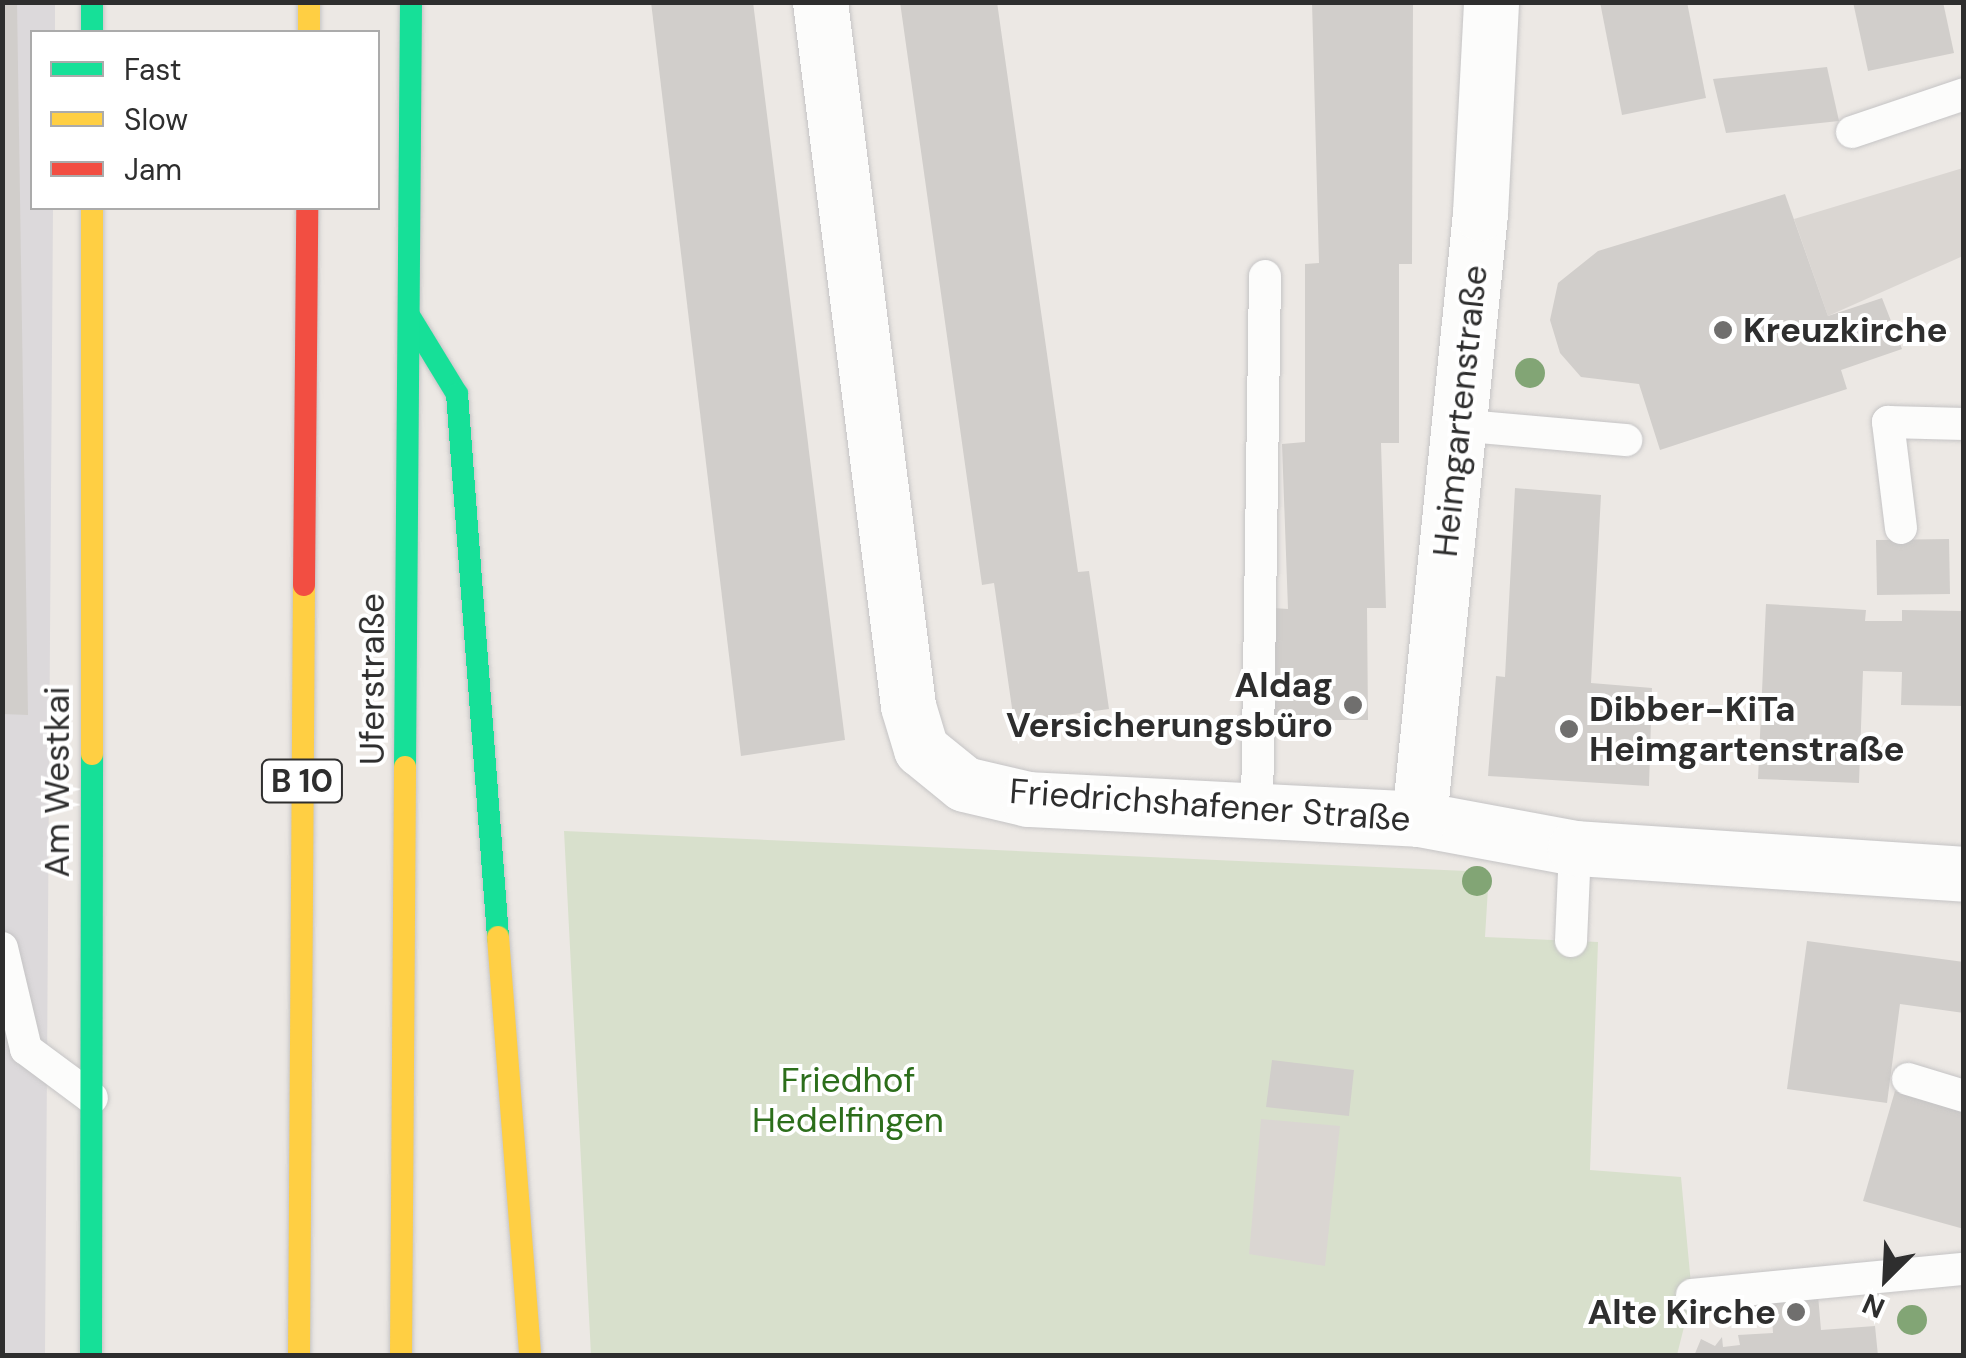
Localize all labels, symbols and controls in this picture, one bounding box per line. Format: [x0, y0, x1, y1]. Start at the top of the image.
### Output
legend [30, 30, 380, 210]
text: Fast [124, 50, 182, 89]
text: Slow [124, 100, 188, 139]
text: Jam [124, 150, 182, 189]
street label: Heimgartenstraße [1424, 263, 1496, 559]
place label: Kreuzkirche [1743, 309, 1947, 351]
marker: Kreuzkirche [1712, 319, 1734, 341]
street label: Uferstraße [351, 593, 393, 765]
place label: Aldag Versicherungsbüro [1006, 664, 1333, 746]
street label: Am Westkai [36, 686, 78, 878]
place label: Dibber-KiTa Heimgartenstraße [1589, 688, 1904, 770]
marker: Aldag Versicherungsbüro [1342, 694, 1364, 716]
marker: Dibber-KiTa Heimgartenstraße [1558, 718, 1580, 740]
road number: B 10 [260, 754, 344, 808]
street label: Friedrichshafener Straße [1008, 770, 1412, 840]
park label: Friedhof Hedelfingen [752, 1059, 944, 1141]
north arrow [1836, 1228, 1936, 1328]
text: N [1857, 1285, 1890, 1327]
place label: Alte Kirche [1587, 1291, 1776, 1333]
marker: Alte Kirche [1785, 1301, 1807, 1323]

